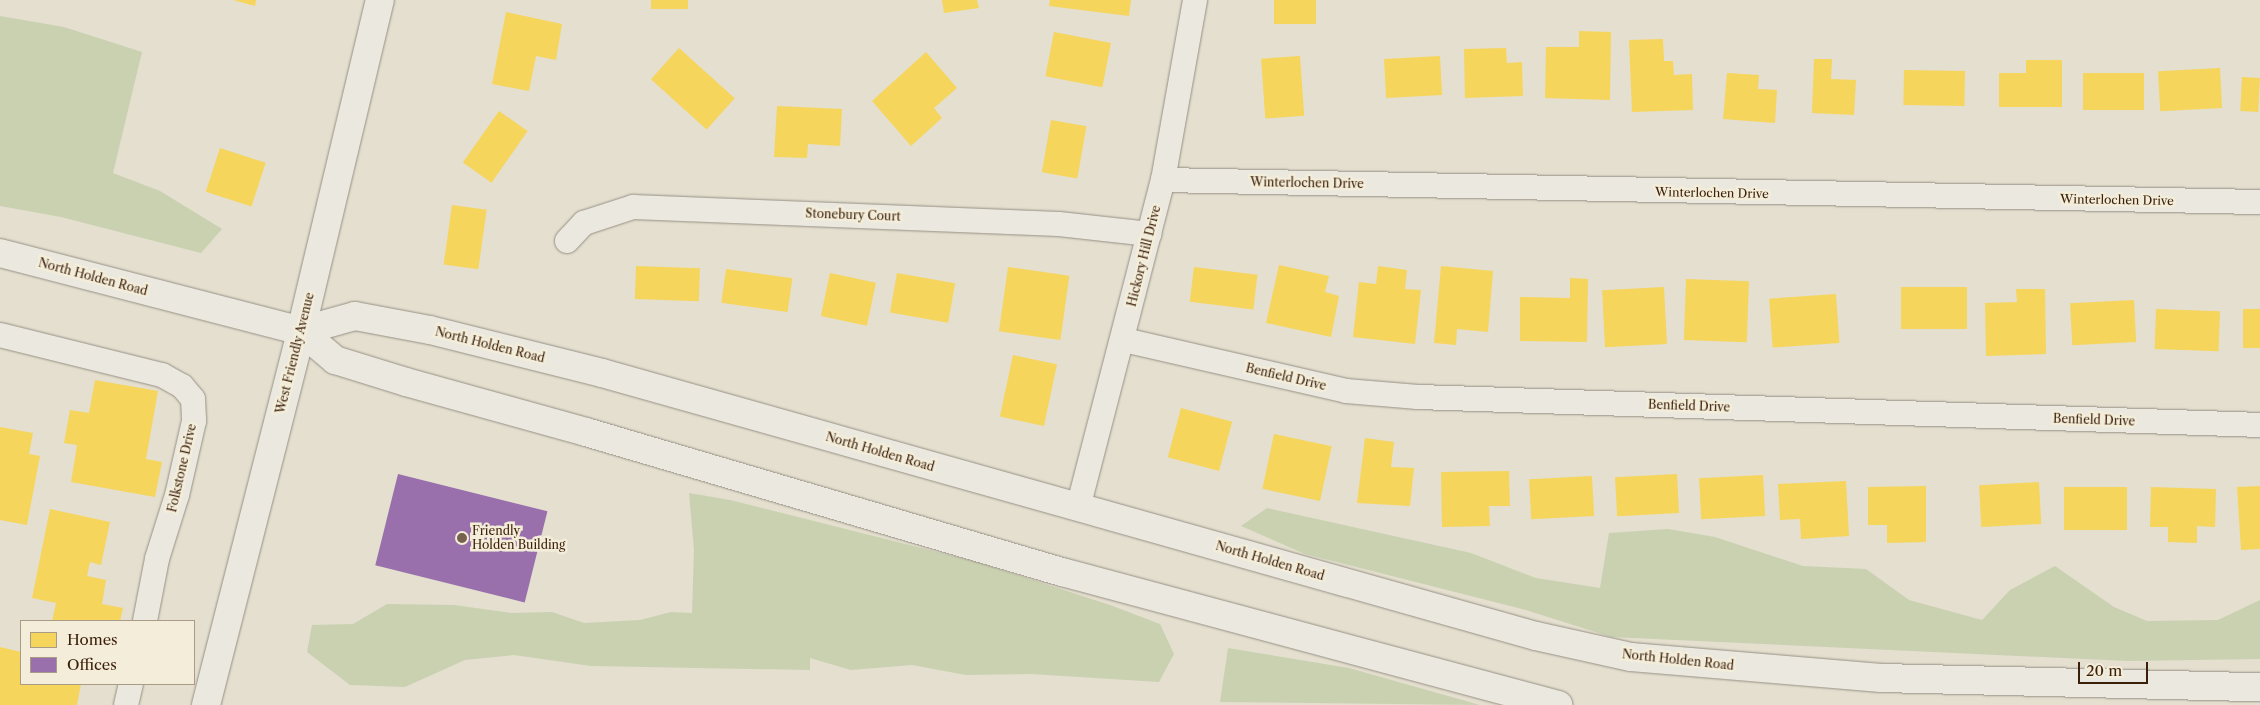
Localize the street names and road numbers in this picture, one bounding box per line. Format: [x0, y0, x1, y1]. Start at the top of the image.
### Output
street label: Winterlochen Drive [1250, 175, 1364, 191]
street label: Winterlochen Drive [1655, 185, 1769, 201]
street label: Winterlochen Drive [2060, 192, 2174, 208]
street label: Hickory Hill Drive [1124, 204, 1164, 308]
street label: Stonebury Court [805, 206, 901, 224]
street label: North Holden Road [37, 256, 149, 298]
street label: West Friendly Avenue [273, 290, 317, 416]
street label: North Holden Road [434, 324, 546, 366]
street label: Benfield Drive [1244, 361, 1328, 393]
street label: Benfield Drive [1648, 397, 1730, 415]
street label: Benfield Drive [2053, 411, 2135, 429]
street label: Folkstone Drive [165, 422, 199, 514]
street label: North Holden Road [824, 430, 936, 474]
street label: North Holden Road [1214, 539, 1326, 583]
street label: North Holden Road [1621, 647, 1735, 673]

